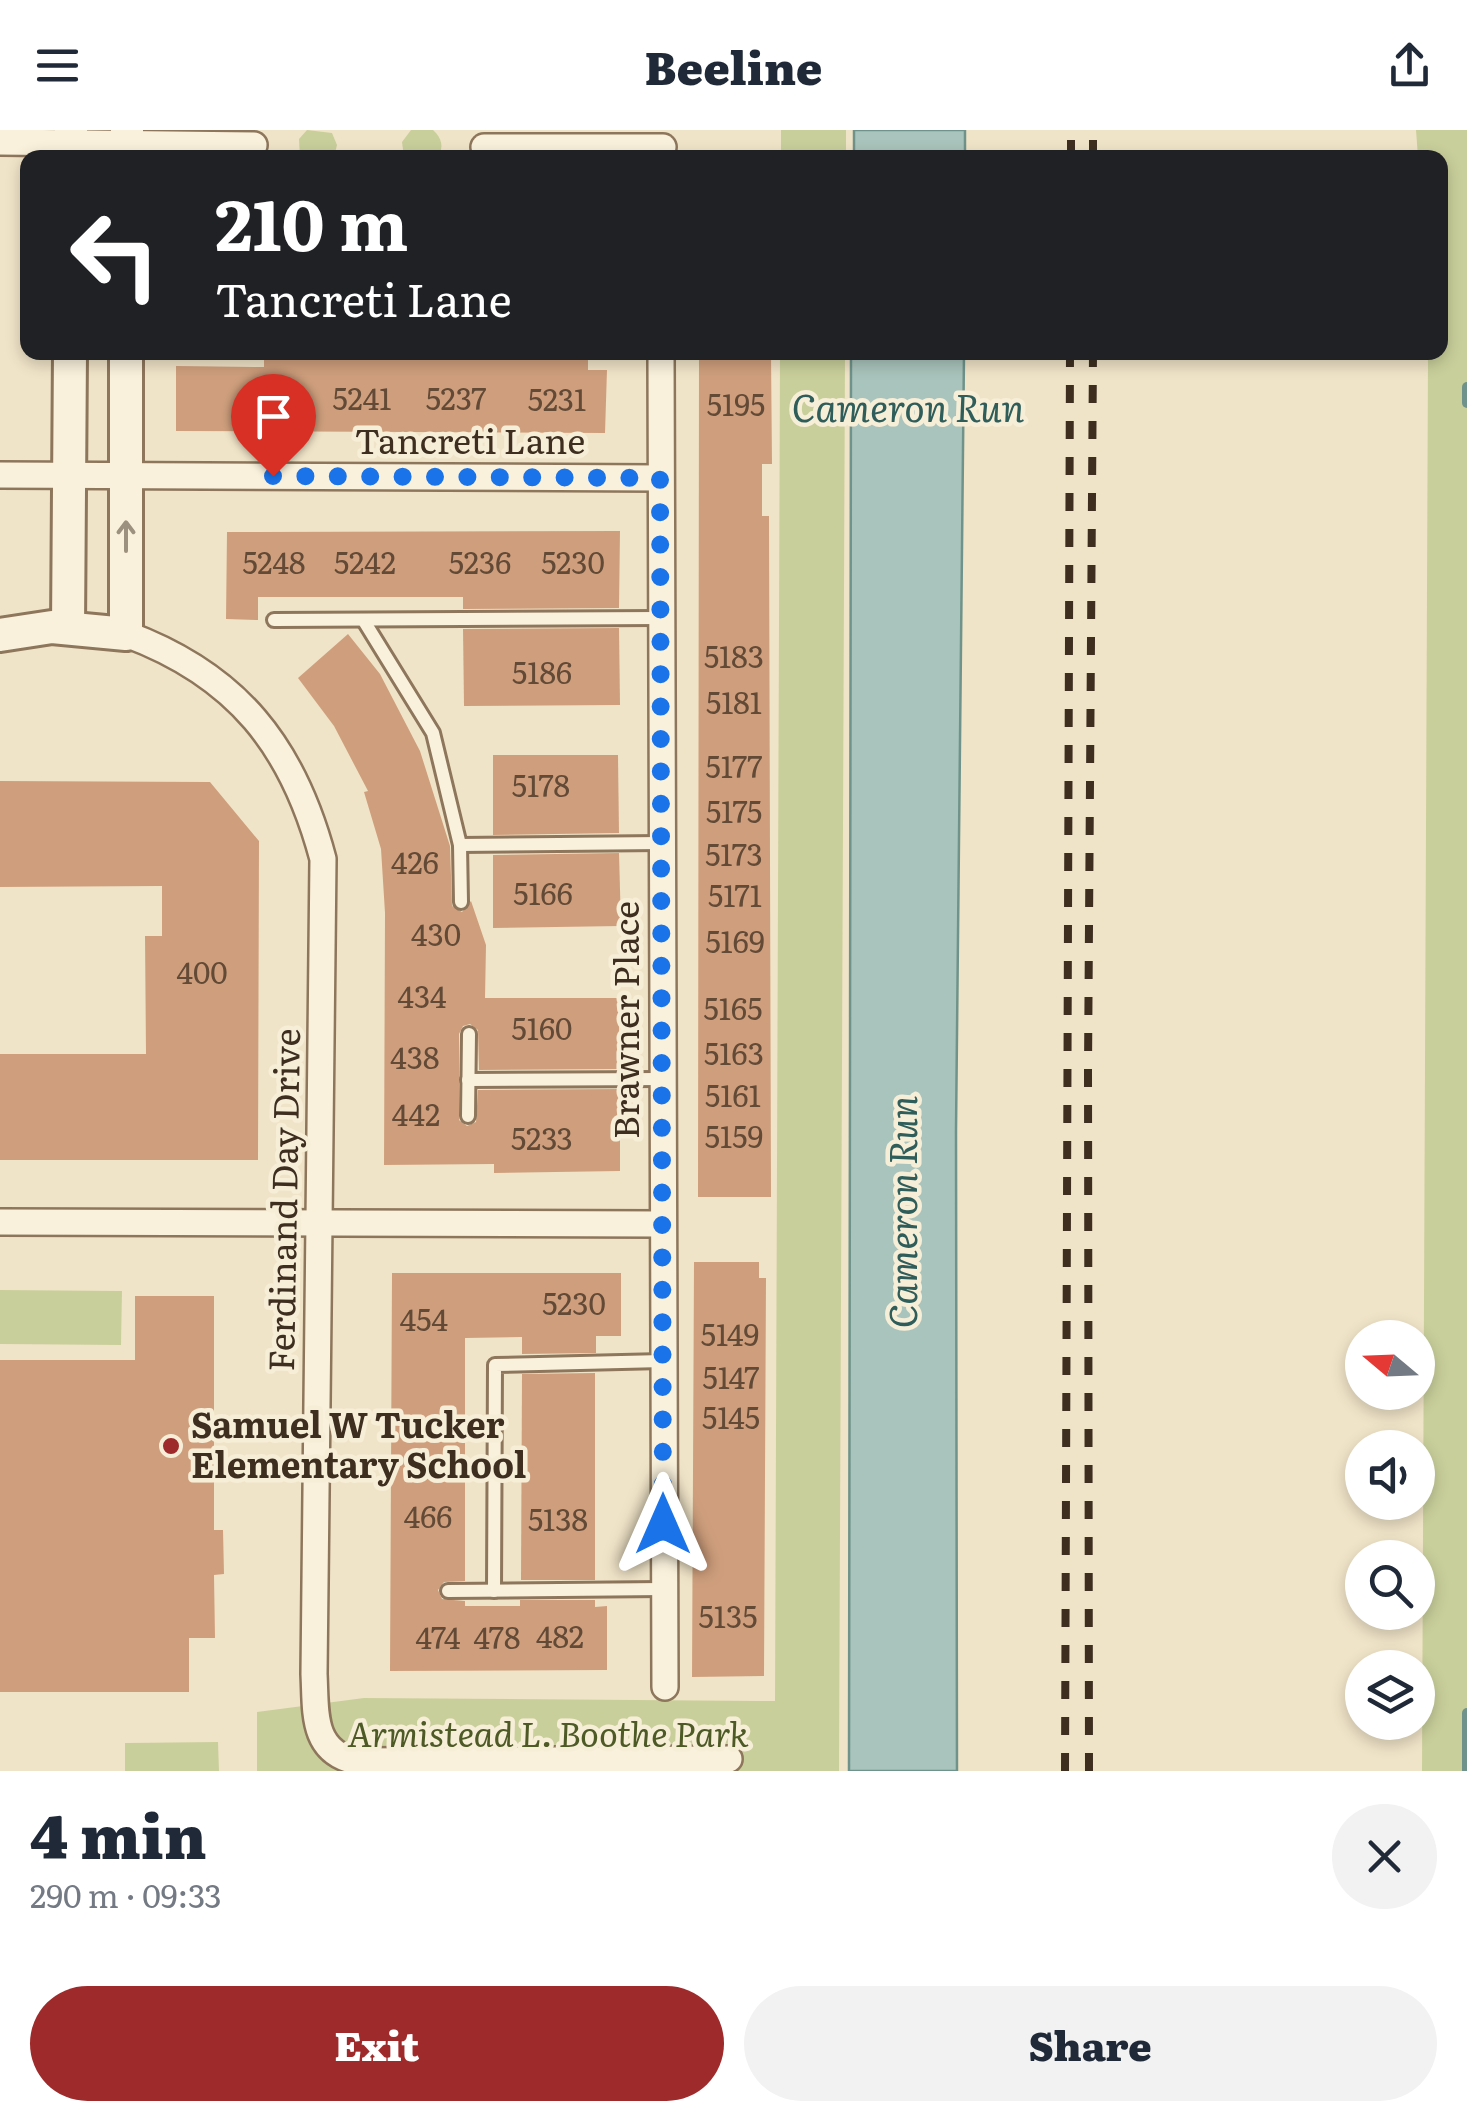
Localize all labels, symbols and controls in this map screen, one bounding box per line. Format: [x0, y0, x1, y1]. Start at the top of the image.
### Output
text: Beeline [645, 32, 822, 99]
icon: menu [30, 38, 85, 93]
icon: share [1382, 38, 1437, 93]
text: 210 m [215, 169, 408, 273]
icon: left [50, 190, 180, 320]
text: Tancreti Lane [215, 264, 512, 331]
pin [231, 374, 316, 477]
house number: 5241 [333, 375, 391, 419]
house number: 5237 [426, 375, 486, 419]
house number: 5231 [528, 376, 586, 420]
water label: Cameron Run [792, 377, 1025, 434]
house number: 5195 [707, 381, 765, 425]
icon: arrive [246, 389, 301, 444]
street label: Tancreti Lane [355, 413, 585, 465]
one-way arrow [116, 521, 136, 554]
house number: 5248 [242, 539, 306, 583]
house number: 5242 [334, 539, 396, 583]
house number: 5236 [449, 539, 511, 583]
house number: 5230 [541, 539, 605, 583]
house number: 5183 [704, 633, 764, 677]
house number: 5186 [512, 649, 572, 693]
house number: 5181 [706, 679, 762, 723]
house number: 5177 [706, 743, 762, 787]
house number: 5178 [512, 762, 570, 806]
house number: 5175 [706, 788, 762, 832]
house number: 5173 [705, 831, 763, 875]
house number: 426 [391, 839, 439, 883]
house number: 5166 [513, 870, 573, 914]
house number: 5171 [708, 872, 762, 916]
street label: Brawner Place [598, 901, 650, 1139]
house number: 430 [411, 911, 461, 955]
house number: 5169 [705, 918, 765, 962]
house number: 400 [176, 949, 228, 993]
house number: 434 [397, 973, 447, 1017]
house number: 5165 [704, 985, 762, 1029]
house number: 5160 [512, 1005, 572, 1049]
street label: Ferdinand Day Drive [253, 1028, 311, 1372]
house number: 5163 [704, 1030, 764, 1074]
house number: 438 [390, 1034, 440, 1078]
house number: 5161 [705, 1072, 761, 1116]
house number: 442 [392, 1091, 440, 1135]
water label: Cameron Run [872, 1095, 929, 1328]
house number: 5159 [705, 1113, 763, 1157]
house number: 5233 [511, 1115, 573, 1159]
house number: 5230 [542, 1280, 606, 1324]
house number: 454 [400, 1296, 448, 1340]
house number: 5149 [701, 1311, 759, 1355]
north arrow [1345, 1320, 1435, 1410]
map controls [1345, 1320, 1435, 1740]
house number: 5147 [703, 1354, 759, 1398]
house number: 5145 [702, 1394, 760, 1438]
place label: Samuel W Tucker Elementary School [191, 1397, 526, 1489]
button: sound [1345, 1430, 1435, 1520]
marker: Samuel W Tucker Elementary School [160, 1435, 182, 1457]
position arrow [611, 1472, 715, 1576]
house number: 466 [404, 1493, 452, 1537]
house number: 5138 [528, 1496, 588, 1540]
button: search [1345, 1540, 1435, 1630]
house number: 5135 [699, 1593, 757, 1637]
house number: 482 [536, 1613, 584, 1657]
house number: 474 [415, 1614, 461, 1658]
house number: 478 [473, 1614, 521, 1658]
button: layers [1345, 1650, 1435, 1740]
park label: Armistead L. Boothe Park [347, 1706, 749, 1758]
text: 4 min [30, 1788, 207, 1877]
button: close [1332, 1804, 1437, 1909]
text: 290 m · 09:33 [30, 1870, 222, 1918]
button: Exit [30, 1986, 724, 2101]
button: Share [744, 1986, 1437, 2101]

